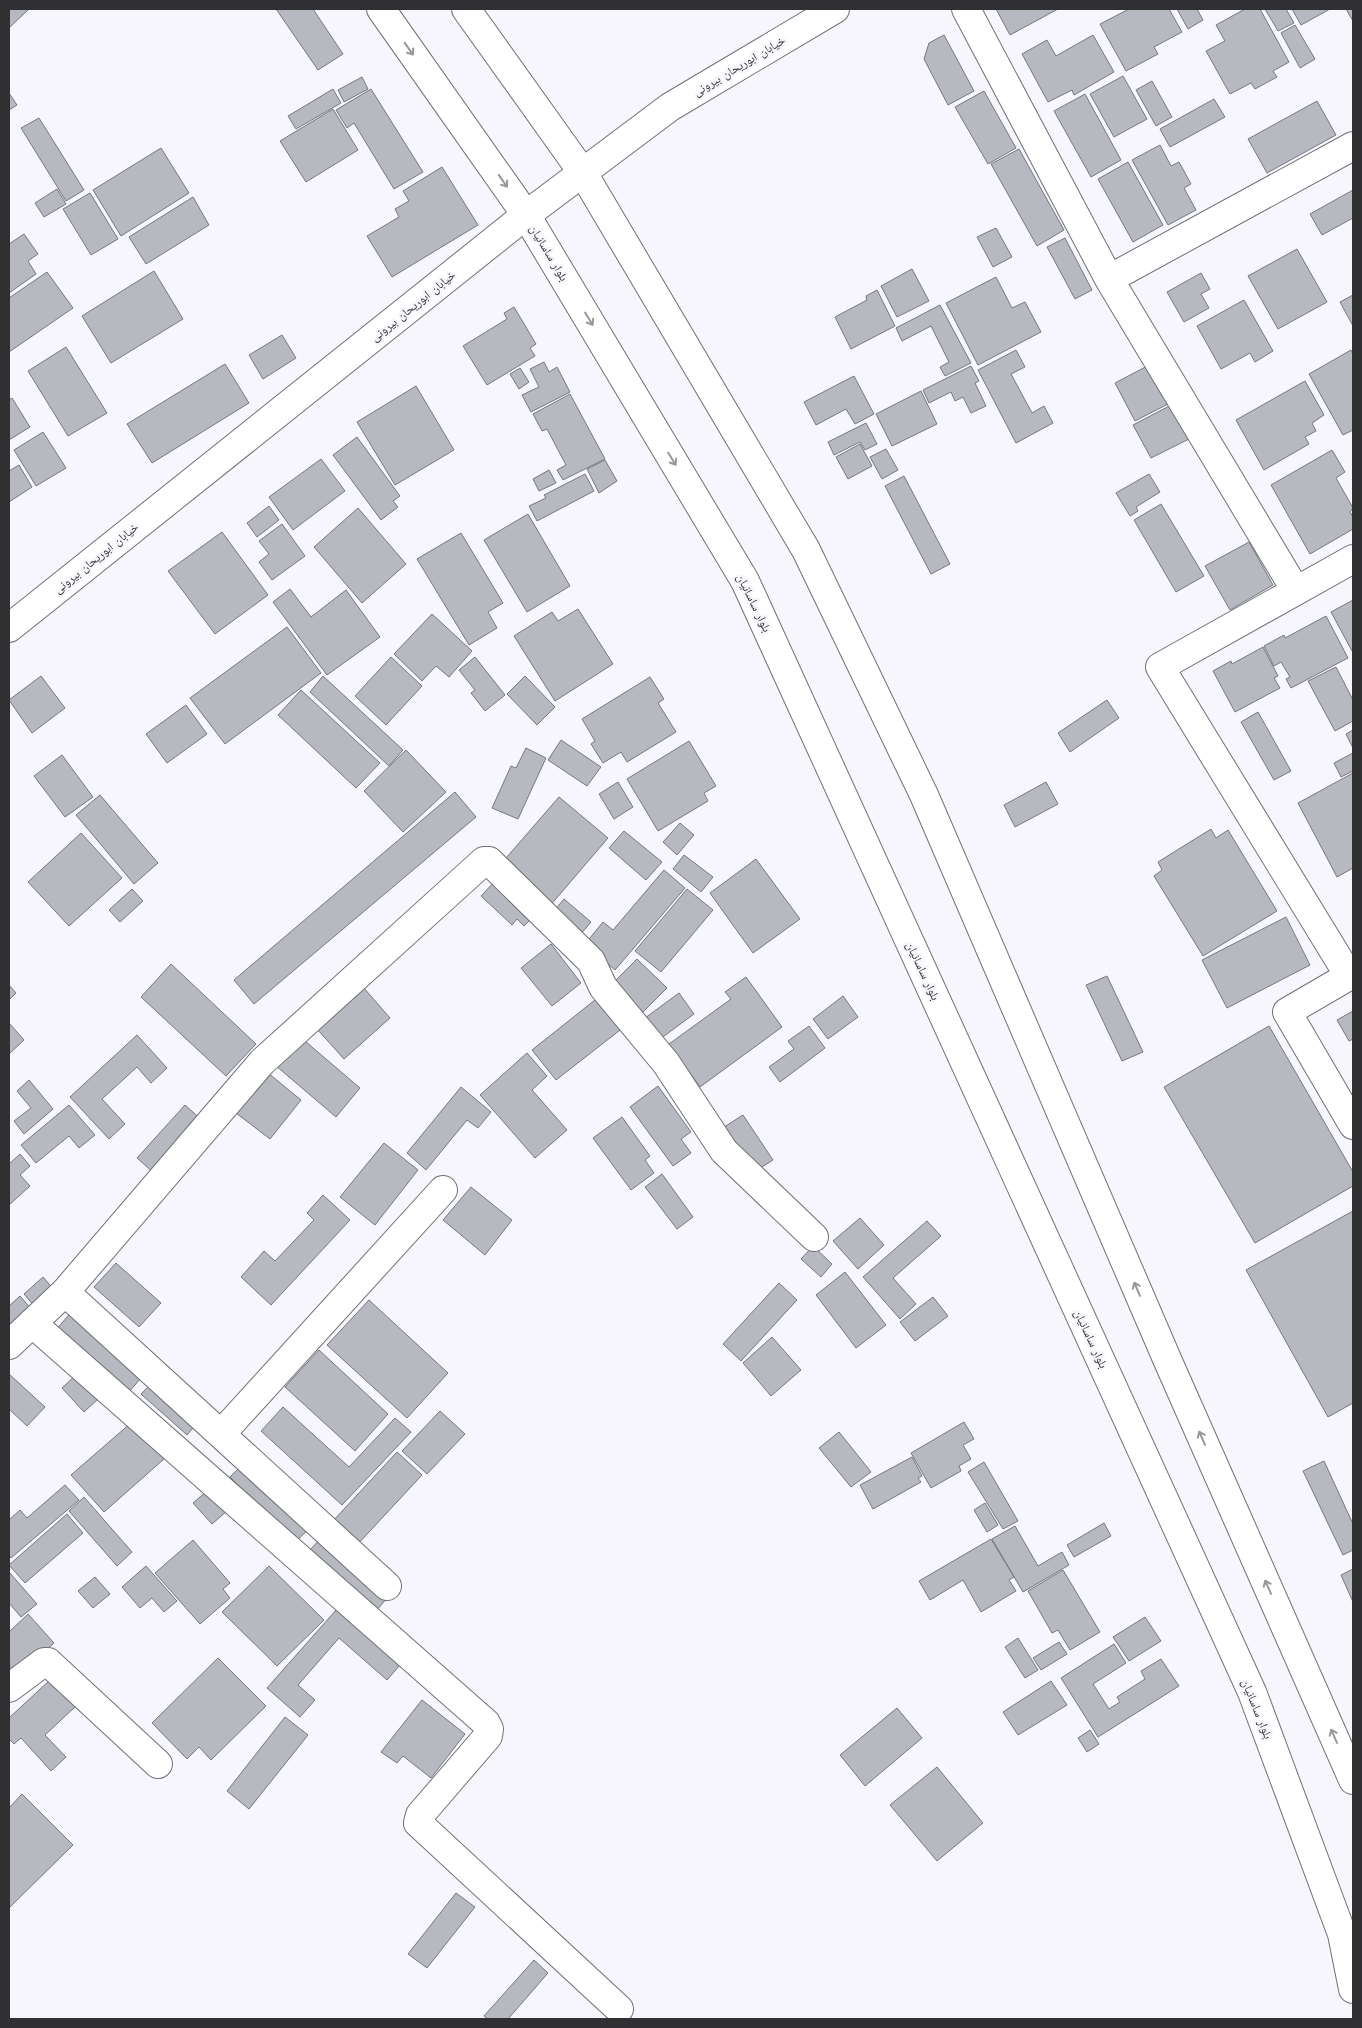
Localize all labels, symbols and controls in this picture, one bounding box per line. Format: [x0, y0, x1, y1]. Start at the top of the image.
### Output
street label: خیابان ابوریحان بیرونی [691, 33, 788, 99]
one-way arrow [404, 41, 414, 55]
one-way arrow [498, 174, 508, 188]
street label: بلوار ساسانیان [526, 222, 571, 284]
street label: خیابان ابوریحان بیرونی [368, 267, 459, 345]
one-way arrow [584, 312, 594, 326]
one-way arrow [668, 451, 678, 465]
street label: خیابان ابوریحان بیرونی [51, 519, 142, 597]
street label: بلوار ساسانیان [734, 572, 774, 635]
street label: بلوار ساسانیان [903, 939, 943, 1003]
one-way arrow [1132, 1282, 1142, 1297]
street label: بلوار ساسانیان [1071, 1307, 1111, 1371]
one-way arrow [1197, 1431, 1207, 1446]
one-way arrow [1262, 1580, 1272, 1595]
street label: بلوار ساسانیان [1238, 1677, 1275, 1741]
one-way arrow [1328, 1729, 1338, 1744]

